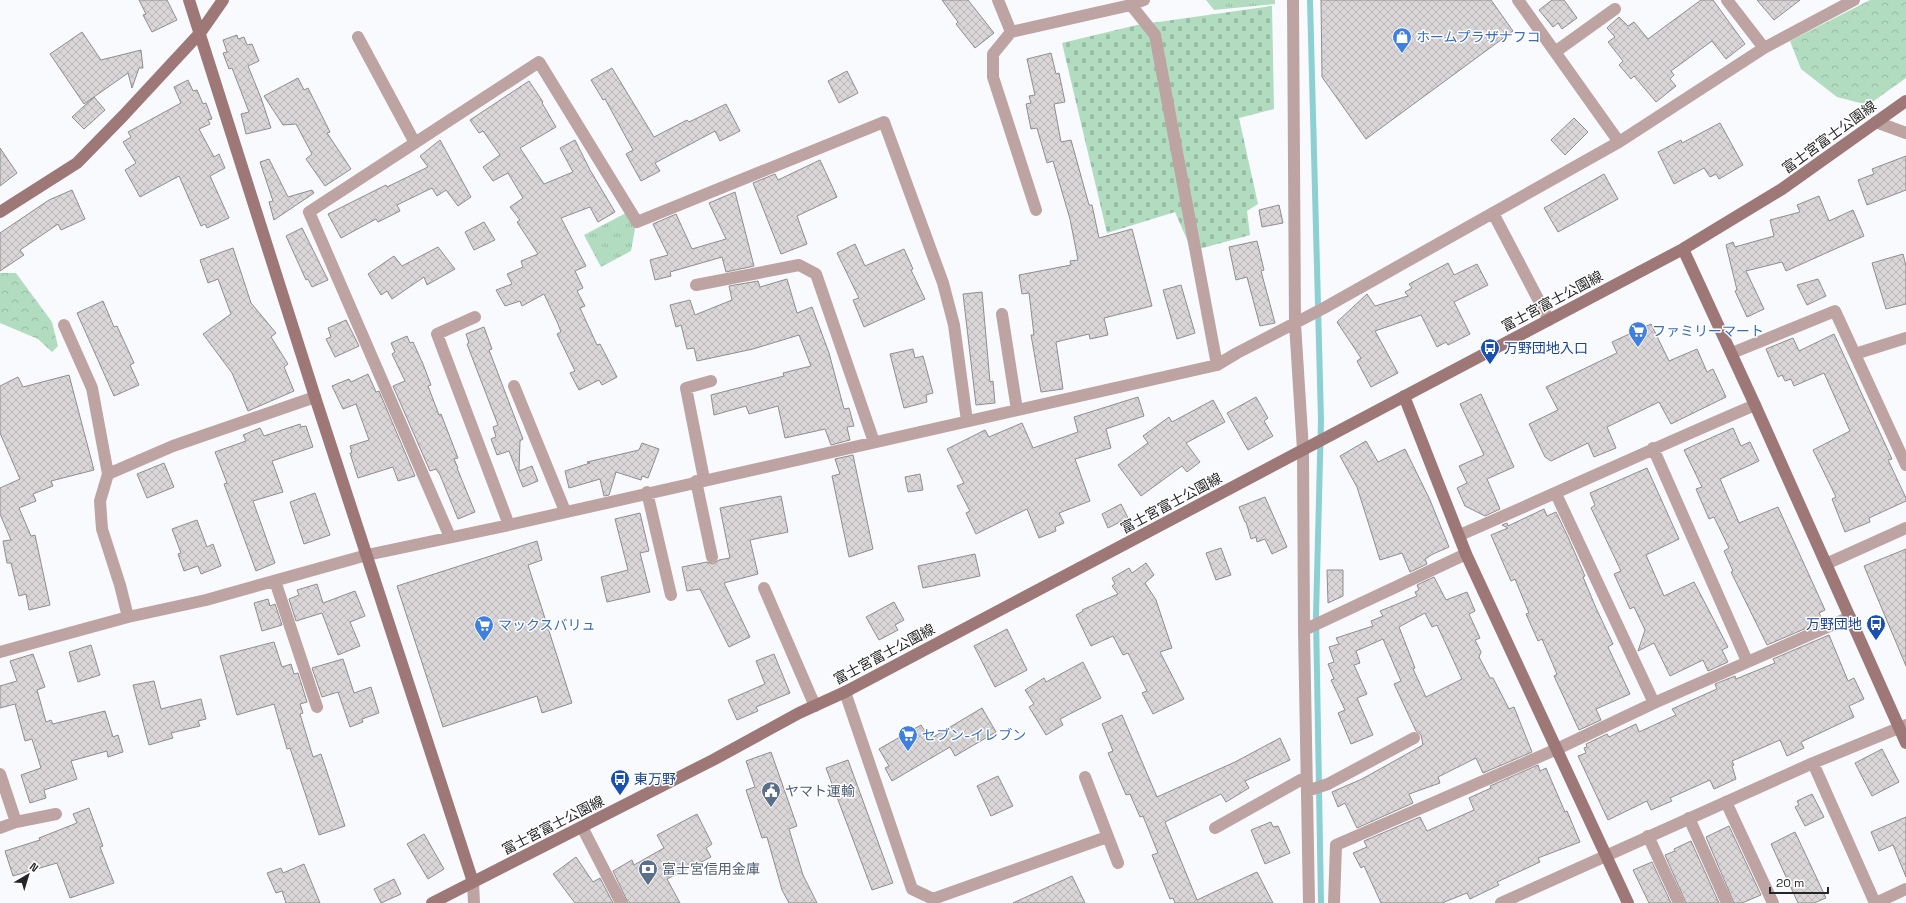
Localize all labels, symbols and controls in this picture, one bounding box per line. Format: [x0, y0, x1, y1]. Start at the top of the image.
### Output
shop icon: ホームプラザナフコ [1391, 26, 1413, 54]
place label: ホームプラザナフコ [1416, 28, 1541, 46]
street label: 富士宮富士公園線 [1778, 97, 1880, 177]
street label: 富士宮富士公園線 [1498, 267, 1606, 335]
supermarket icon: ファミリーマート [1627, 320, 1649, 348]
place label: ファミリーマート [1652, 322, 1764, 340]
bus stop icon: 万野団地入口 [1479, 337, 1501, 365]
place label: 万野団地入口 [1504, 339, 1588, 357]
street label: 富士宮富士公園線 [1117, 469, 1225, 537]
bus stop icon: 万野団地 [1865, 613, 1887, 641]
supermarket icon: マックスバリュ [473, 614, 495, 642]
place label: 万野団地 [1806, 615, 1862, 633]
place label: マックスバリュ [498, 616, 596, 634]
street label: 富士宮富士公園線 [830, 620, 938, 688]
supermarket icon: セブン-イレブン [897, 724, 919, 752]
place label: セブン-イレブン [922, 726, 1026, 744]
bus stop icon: 東万野 [609, 768, 631, 796]
place label: 東万野 [634, 770, 676, 788]
public building icon: ヤマト運輸 [760, 780, 782, 808]
place label: ヤマト運輸 [785, 782, 855, 800]
street label: 富士宮富士公園線 [499, 792, 607, 858]
north arrow [8, 855, 48, 895]
bank icon: 富士宮信用金庫 [637, 858, 659, 886]
text: N [27, 859, 41, 875]
place label: 富士宮信用金庫 [662, 860, 760, 878]
scale bar [1770, 869, 1828, 895]
text: 20 m [1776, 875, 1804, 891]

